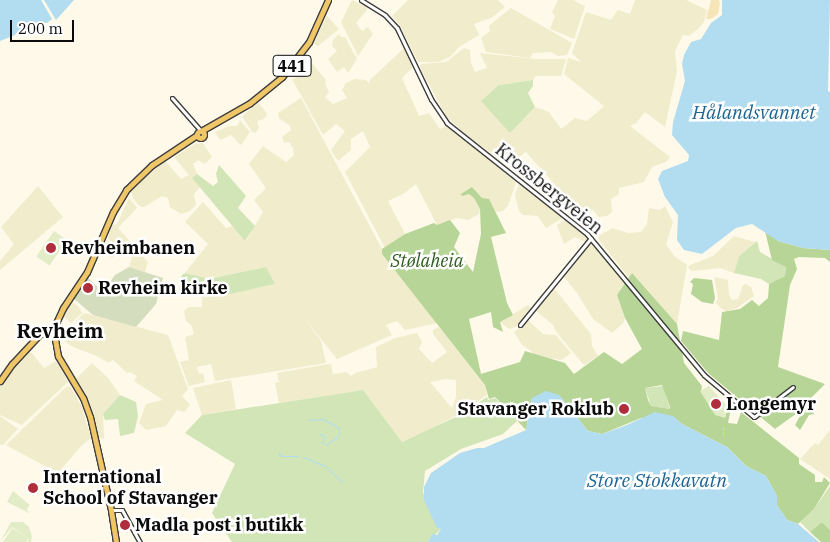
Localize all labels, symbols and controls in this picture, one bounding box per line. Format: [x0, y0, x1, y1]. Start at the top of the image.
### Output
scale bar [12, 10, 76, 42]
text: 200 m [18, 19, 63, 38]
road number: 441 [272, 52, 312, 80]
water label: Hålandsvannet [692, 102, 816, 124]
street label: Krossbergveien [491, 139, 607, 239]
place label: Revheimbanen [61, 237, 195, 259]
marker: Revheimbanen [45, 242, 57, 254]
park label: Stølaheia [390, 250, 464, 272]
place label: Revheim kirke [98, 277, 228, 299]
marker: Revheim kirke [82, 282, 94, 294]
district label: Revheim [16, 318, 104, 342]
place label: Longemyr [726, 393, 816, 415]
place label: Stavanger Roklub [457, 398, 614, 420]
marker: Longemyr [710, 398, 722, 410]
marker: Stavanger Roklub [618, 403, 630, 415]
place label: International School of Stavanger [43, 467, 218, 509]
water label: Store Stokkavatn [587, 470, 727, 492]
marker: International School of Stavanger [27, 482, 39, 494]
place label: Madla post i butikk [135, 514, 303, 536]
marker: Madla post i butikk [119, 519, 131, 531]

